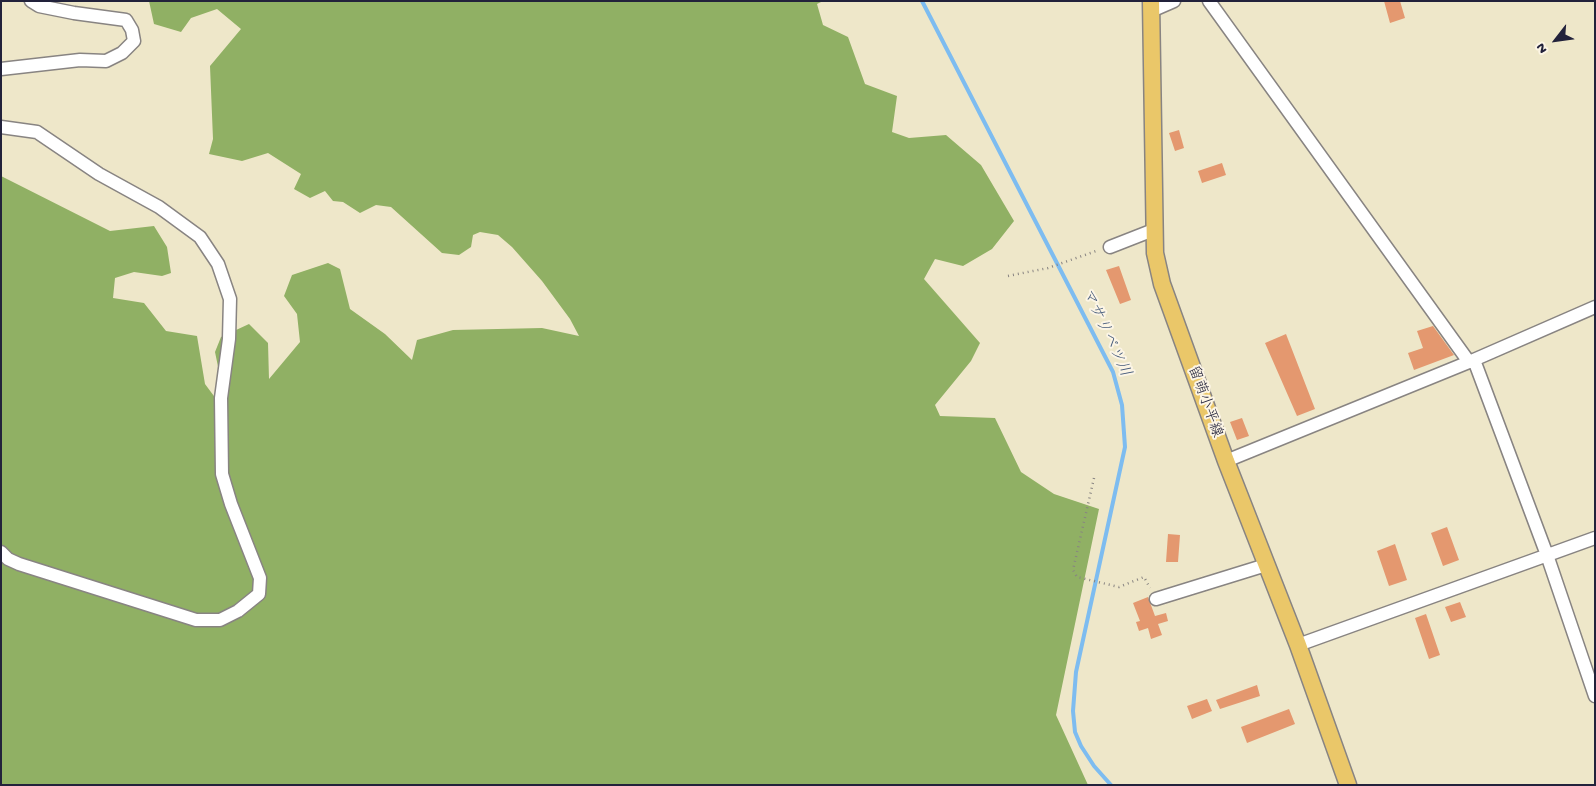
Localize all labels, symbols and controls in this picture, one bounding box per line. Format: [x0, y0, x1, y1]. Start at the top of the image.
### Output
north arrow [1531, 15, 1581, 65]
text: N [1533, 40, 1552, 56]
water label: マサリベツ川 [1076, 285, 1134, 381]
street label: 留萌小平線 [1183, 364, 1225, 440]

